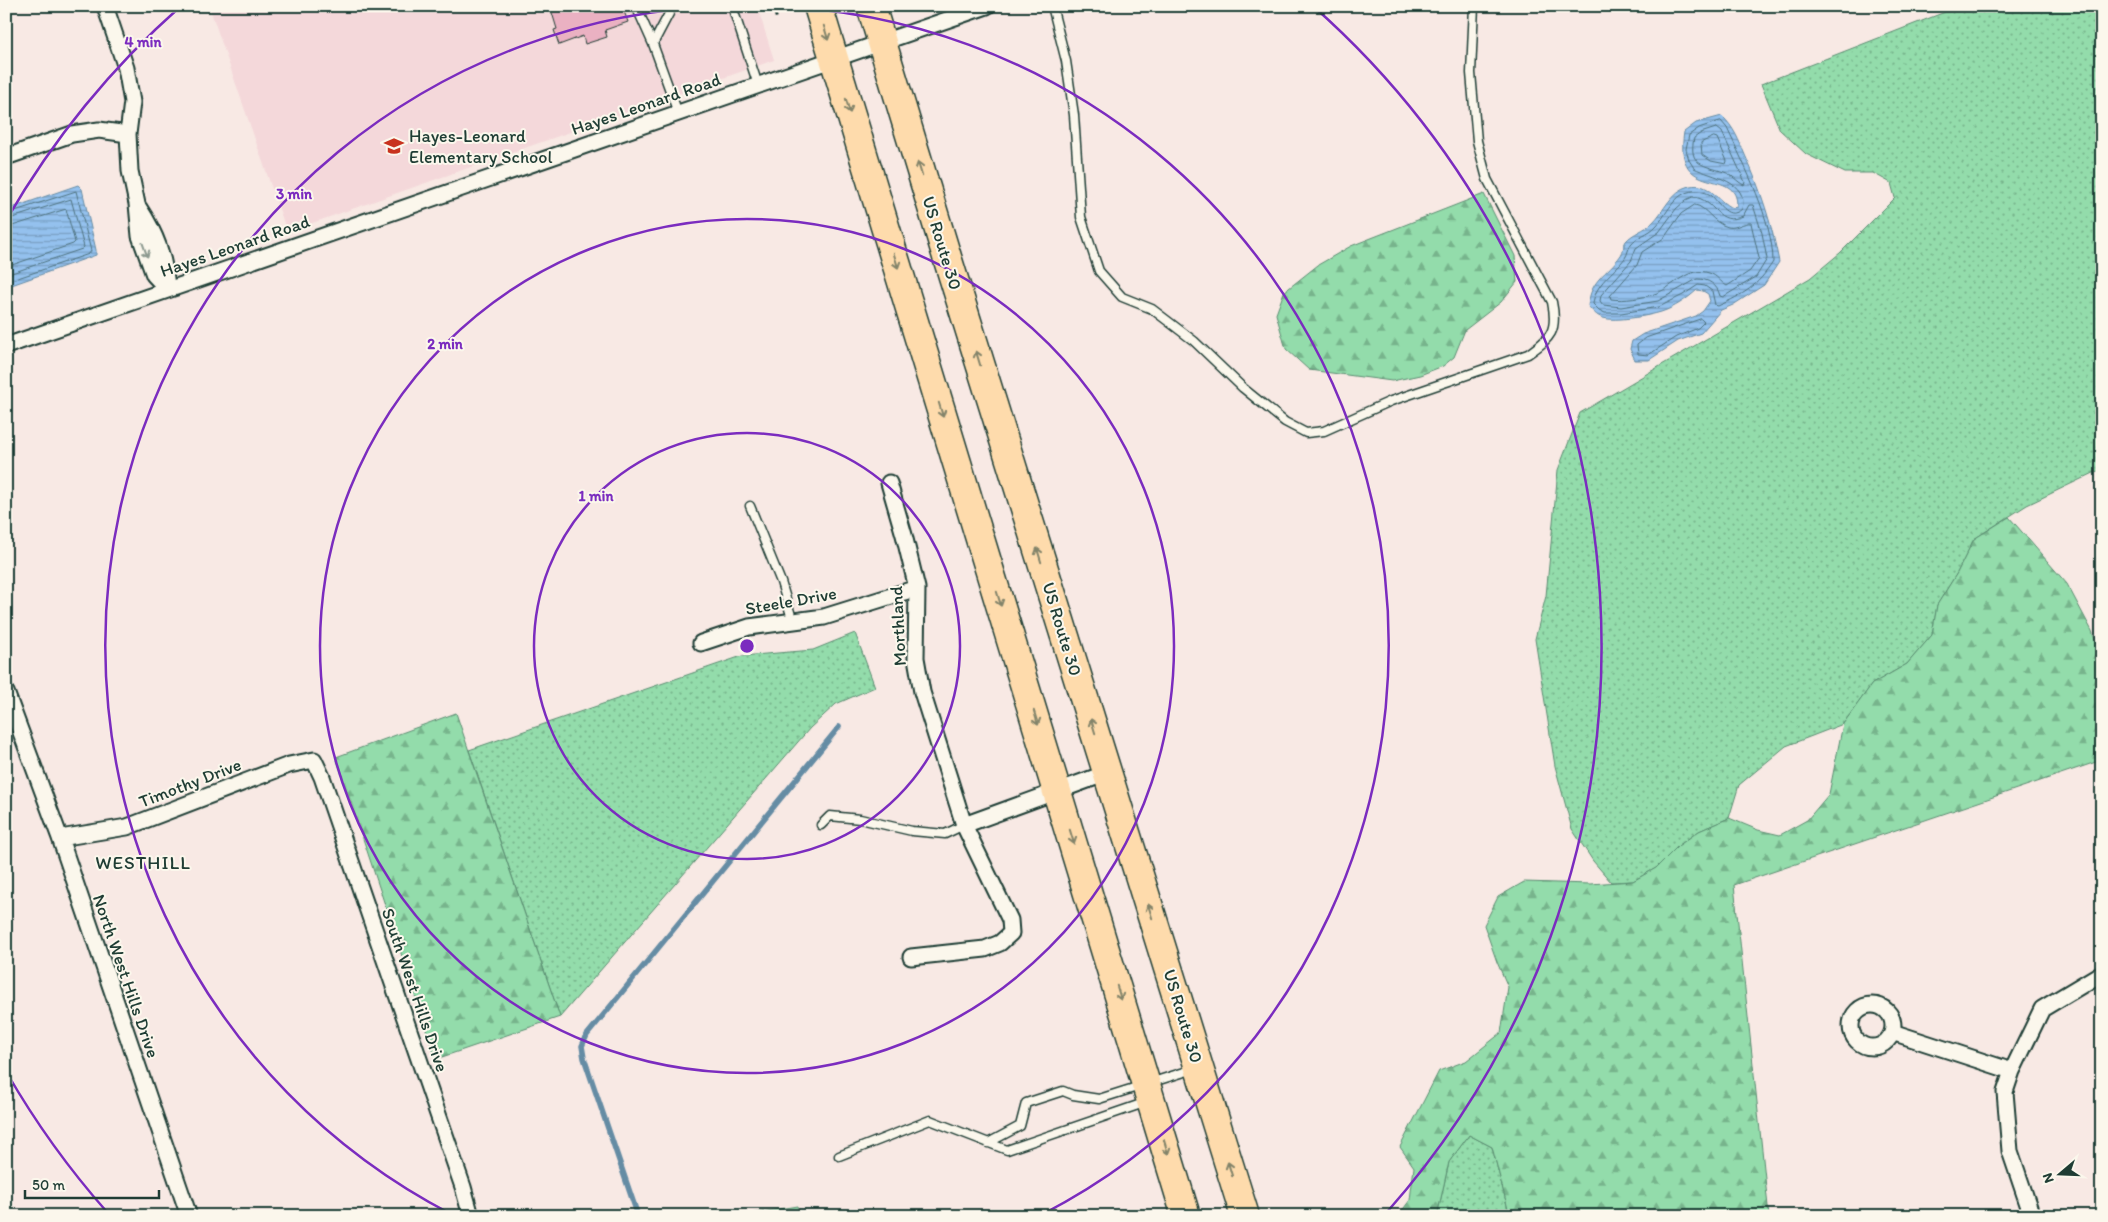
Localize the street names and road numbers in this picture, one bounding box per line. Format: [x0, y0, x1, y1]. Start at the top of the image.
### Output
street label: Hayes Leonard Road [568, 68, 724, 140]
street label: US Route 30 [917, 194, 967, 292]
street label: Hayes Leonard Road [157, 210, 313, 282]
street label: US Route 30 [1037, 580, 1087, 678]
street label: Steele Drive [744, 582, 838, 620]
street label: Morthland [885, 585, 911, 667]
street label: Timothy Drive [136, 753, 244, 813]
street label: North West Hills Drive [88, 891, 164, 1061]
street label: South West Hills Drive [377, 905, 453, 1075]
street label: US Route 30 [1158, 967, 1208, 1065]

